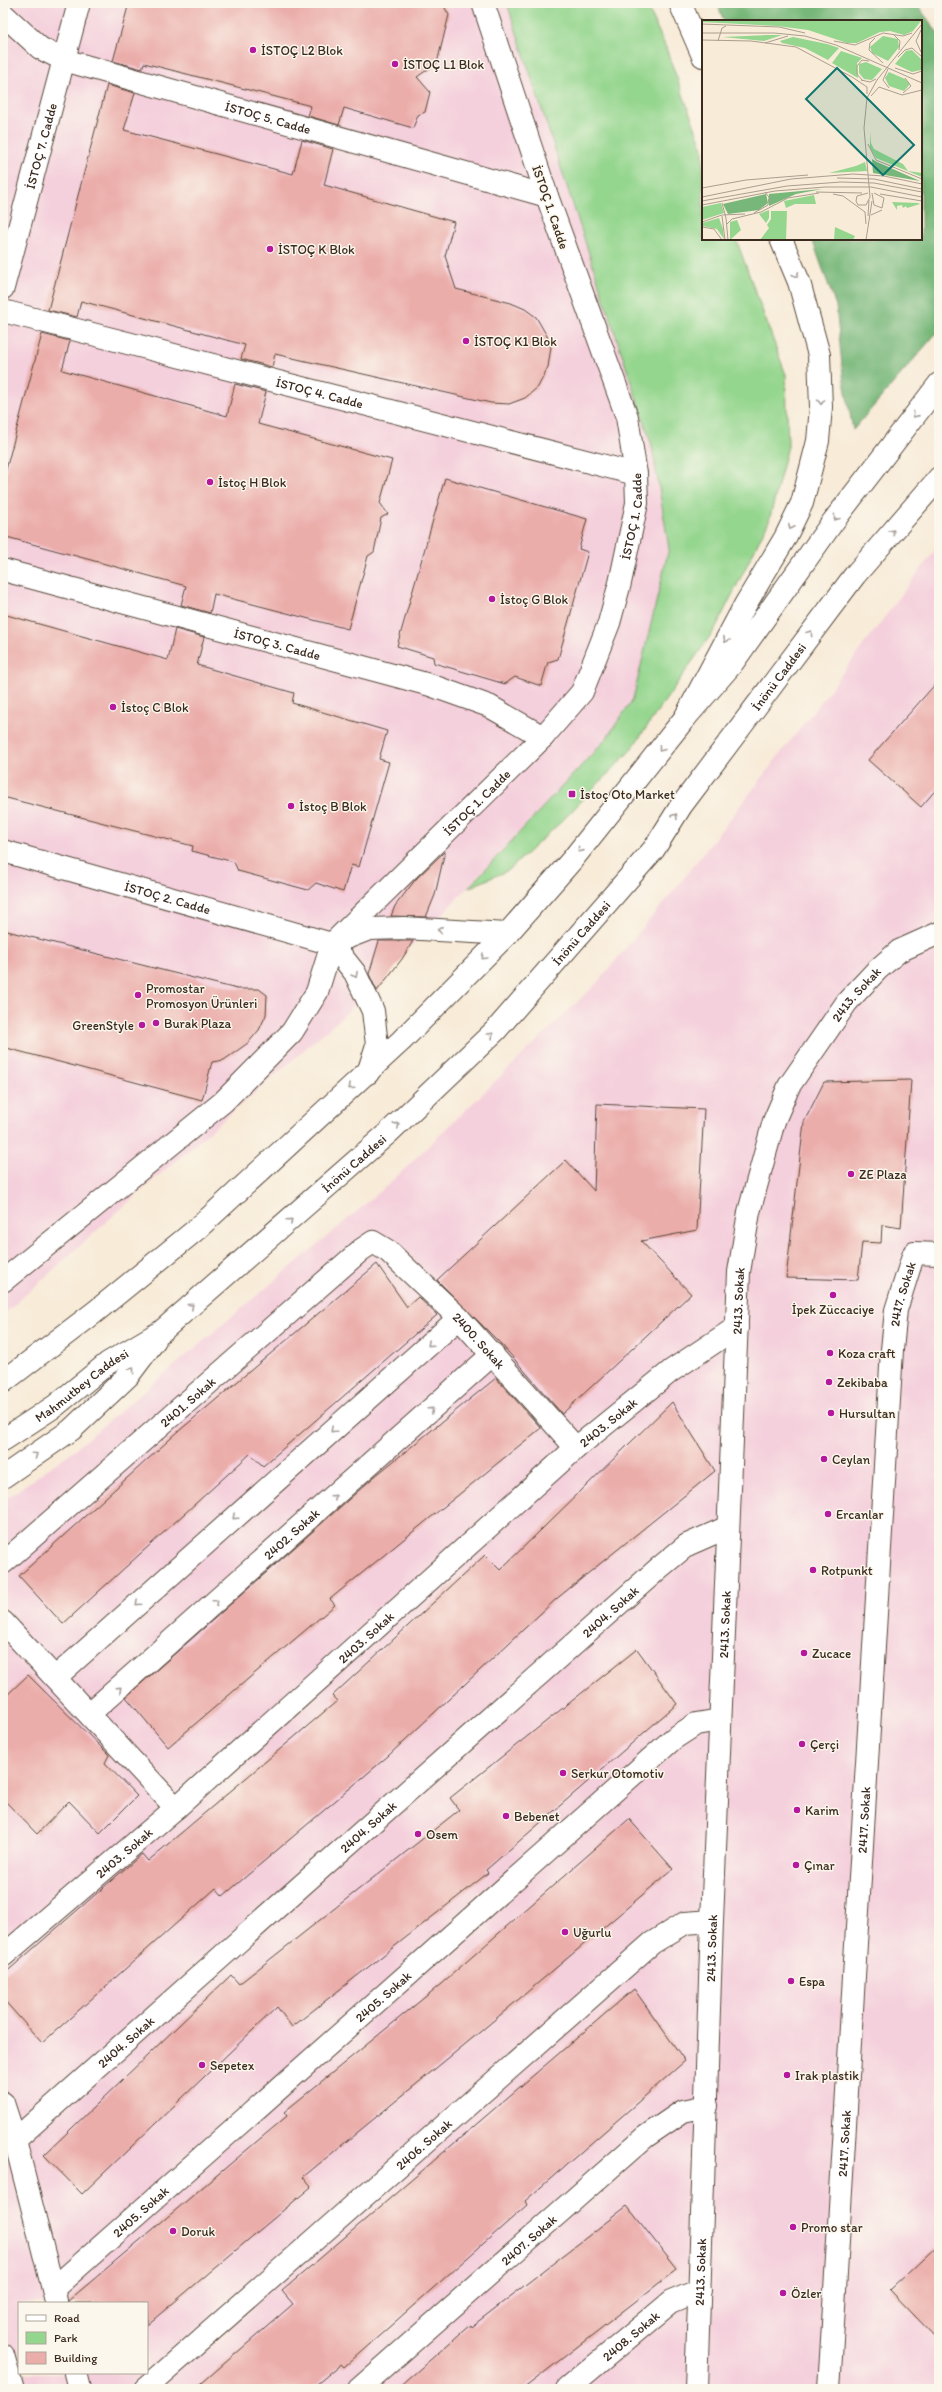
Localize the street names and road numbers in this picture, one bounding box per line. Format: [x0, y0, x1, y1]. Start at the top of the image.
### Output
street label: İSTOÇ 5. Cadde [223, 99, 313, 137]
street label: İSTOÇ 7. Cadde [23, 102, 60, 191]
street label: İSTOÇ 1. Cadde [529, 163, 572, 251]
street label: İSTOÇ 4. Cadde [274, 375, 365, 411]
street label: İSTOÇ 1. Cadde [618, 473, 645, 561]
street label: İSTOÇ 3. Cadde [232, 626, 322, 663]
street label: İnönü Caddesi [749, 640, 809, 714]
street label: İSTOÇ 1. Cadde [440, 766, 514, 839]
street label: İSTOÇ 2. Cadde [123, 879, 212, 917]
street label: İnönü Caddesi [549, 898, 613, 968]
street label: 2413. Sokak [829, 964, 884, 1025]
street label: İnönü Caddesi [319, 1131, 389, 1196]
street label: 2417. Sokak [887, 1259, 919, 1327]
street label: 2413. Sokak [729, 1266, 748, 1335]
street label: 2400. Sokak [450, 1309, 508, 1372]
street label: Mahmutbey Caddesi [32, 1346, 131, 1425]
street label: 2401. Sokak [157, 1374, 219, 1430]
street label: 2403. Sokak [577, 1394, 640, 1450]
street label: 2402. Sokak [261, 1505, 323, 1563]
street label: 2404. Sokak [579, 1583, 642, 1641]
street label: 2413. Sokak [716, 1590, 734, 1659]
street label: 2403. Sokak [335, 1608, 397, 1666]
street label: 2417. Sokak [854, 1786, 874, 1854]
street label: 2404. Sokak [337, 1798, 400, 1856]
street label: 2403. Sokak [93, 1824, 156, 1881]
street label: 2413. Sokak [703, 1914, 720, 1982]
street label: 2405. Sokak [352, 1968, 414, 2025]
street label: 2404. Sokak [95, 2013, 158, 2071]
street label: 2417. Sokak [835, 2109, 854, 2177]
street label: 2406. Sokak [393, 2116, 455, 2173]
street label: 2405. Sokak [110, 2183, 172, 2240]
street label: 2407. Sokak [498, 2211, 560, 2268]
street label: 2413. Sokak [692, 2238, 709, 2306]
street label: 2408. Sokak [599, 2308, 663, 2364]

